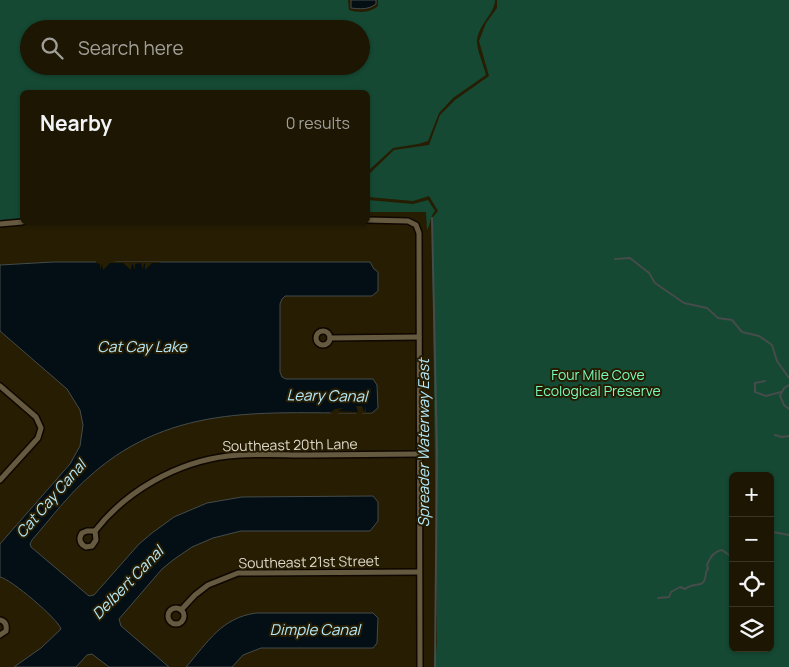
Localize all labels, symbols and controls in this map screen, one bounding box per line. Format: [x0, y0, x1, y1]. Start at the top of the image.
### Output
search box [20, 20, 370, 75]
icon: search [38, 34, 66, 62]
text: Search here [78, 35, 184, 61]
text: Nearby [40, 109, 112, 137]
text: 0 results [286, 112, 350, 134]
water label: Cat Cay Lake [97, 336, 188, 357]
water label: Spreader Waterway East [413, 357, 434, 527]
park label: Four Mile Cove Ecological Preserve [535, 365, 661, 400]
water label: Leary Canal [287, 384, 370, 407]
street label: Southeast 20th Lane [222, 434, 358, 455]
water label: Cat Cay Canal [11, 453, 92, 542]
map controls [729, 472, 774, 652]
button: + [729, 472, 774, 517]
button: − [729, 517, 774, 562]
water label: Delbert Canal [87, 540, 170, 624]
street label: Southeast 21st Street [238, 551, 380, 572]
button: locate [729, 562, 774, 607]
button: layers [729, 607, 774, 652]
water label: Dimple Canal [270, 619, 363, 640]

